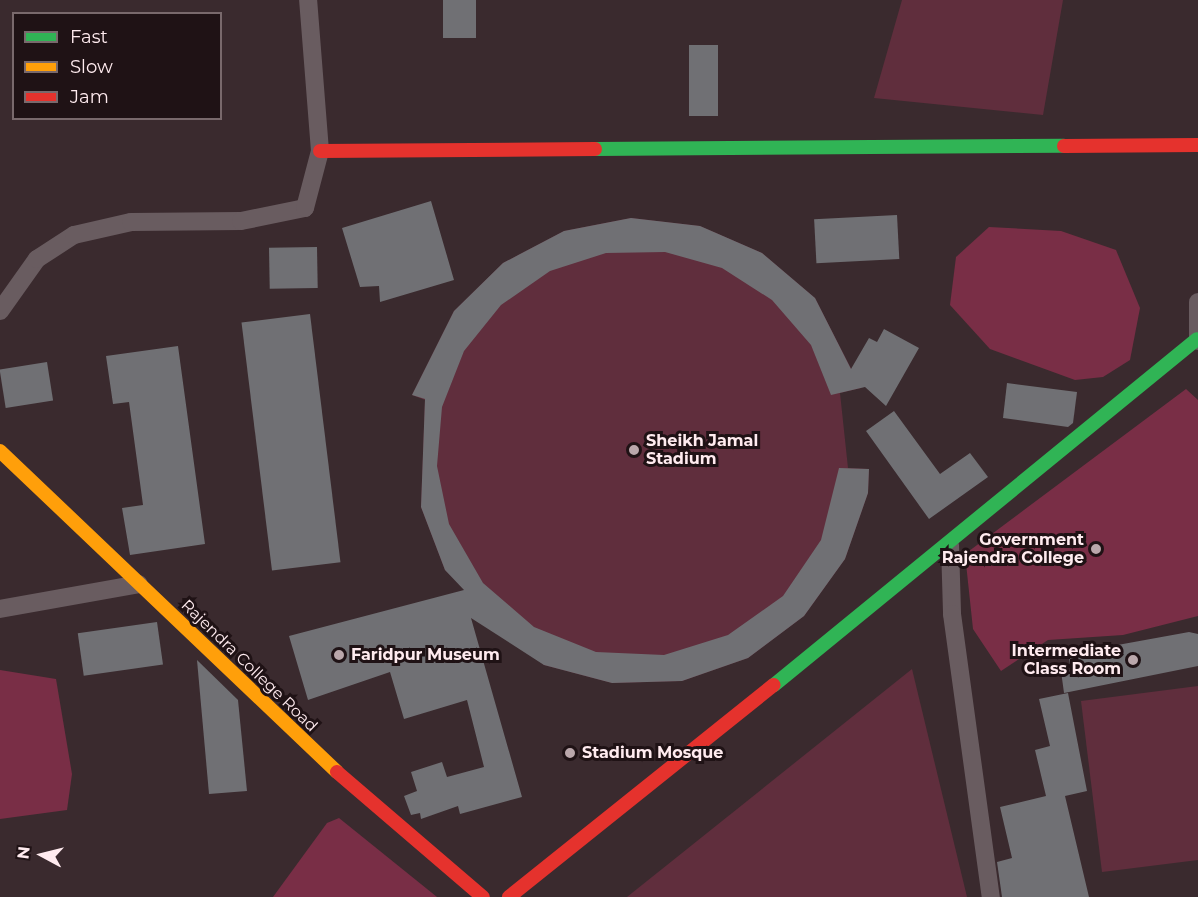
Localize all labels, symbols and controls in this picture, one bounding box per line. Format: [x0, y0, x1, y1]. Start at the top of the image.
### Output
legend [12, 12, 222, 120]
text: Fast [70, 26, 108, 48]
text: Slow [70, 56, 113, 78]
text: Jam [70, 86, 109, 108]
place label: Sheikh Jamal Stadium [646, 431, 758, 469]
marker: Sheikh Jamal Stadium [627, 443, 641, 457]
place label: Government Rajendra College [942, 530, 1084, 568]
marker: Government Rajendra College [1089, 542, 1103, 556]
street label: Rajendra College Road [177, 596, 321, 736]
place label: Intermediate Class Room [1012, 641, 1121, 679]
place label: Faridpur Museum [351, 645, 500, 665]
marker: Faridpur Museum [332, 648, 346, 662]
marker: Intermediate Class Room [1126, 653, 1140, 667]
place label: Stadium Mosque [582, 743, 723, 763]
marker: Stadium Mosque [563, 746, 577, 760]
north arrow [12, 825, 72, 885]
text: N [13, 845, 34, 860]

